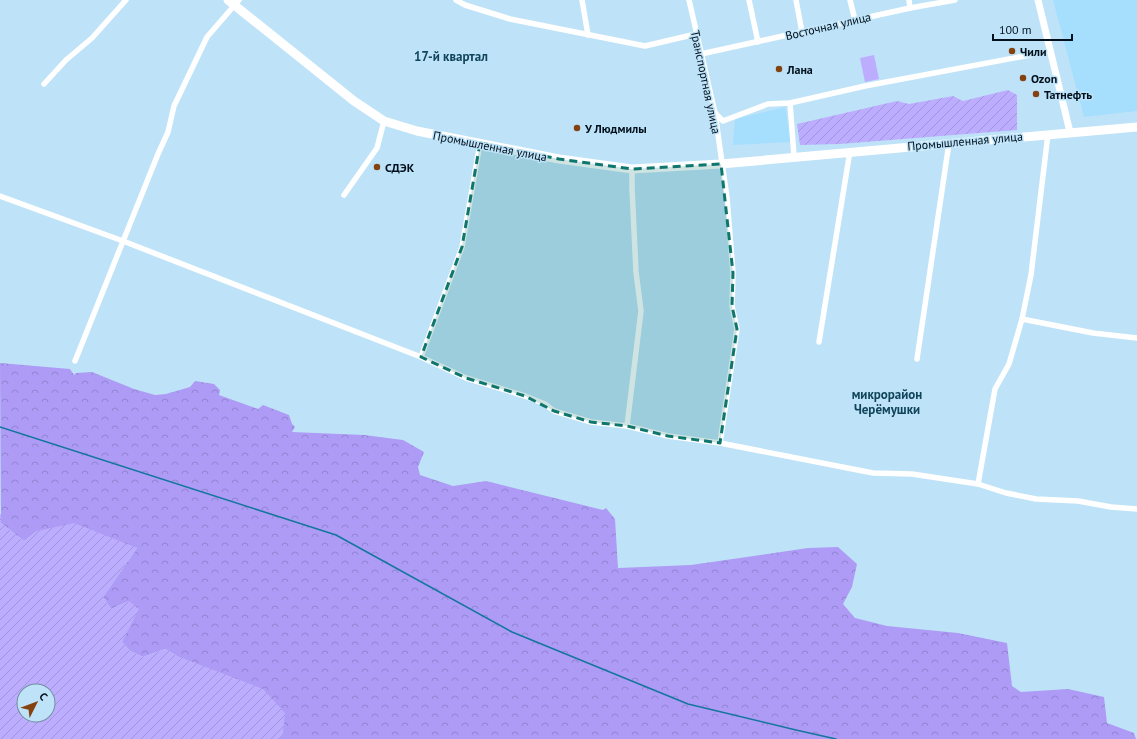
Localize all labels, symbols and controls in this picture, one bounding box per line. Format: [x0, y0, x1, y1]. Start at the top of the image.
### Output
street label: Восточная улица [784, 9, 872, 43]
scale bar [993, 16, 1072, 42]
text: 100 m [999, 22, 1032, 37]
street label: Транспортная улица [688, 29, 724, 135]
place label: Чили [1020, 44, 1047, 59]
marker: Чили [1007, 46, 1017, 56]
district label: 17-й квартал [414, 48, 488, 65]
place label: Лана [786, 62, 813, 77]
marker: Лана [774, 64, 784, 74]
place label: Ozon [1031, 71, 1057, 86]
marker: Ozon [1018, 73, 1028, 83]
place label: Татнефть [1044, 87, 1092, 102]
marker: Татнефть [1031, 89, 1041, 99]
place label: У Людмилы [584, 121, 647, 136]
marker: У Людмилы [572, 123, 582, 133]
street label: Промышленная улица [432, 128, 548, 164]
street label: Промышленная улица [907, 128, 1023, 154]
place label: СДЭК [385, 160, 415, 175]
marker: СДЭК [372, 162, 382, 172]
district label: микрорайон Черёмушки [852, 386, 922, 418]
north arrow [16, 683, 56, 723]
text: С [36, 689, 51, 703]

